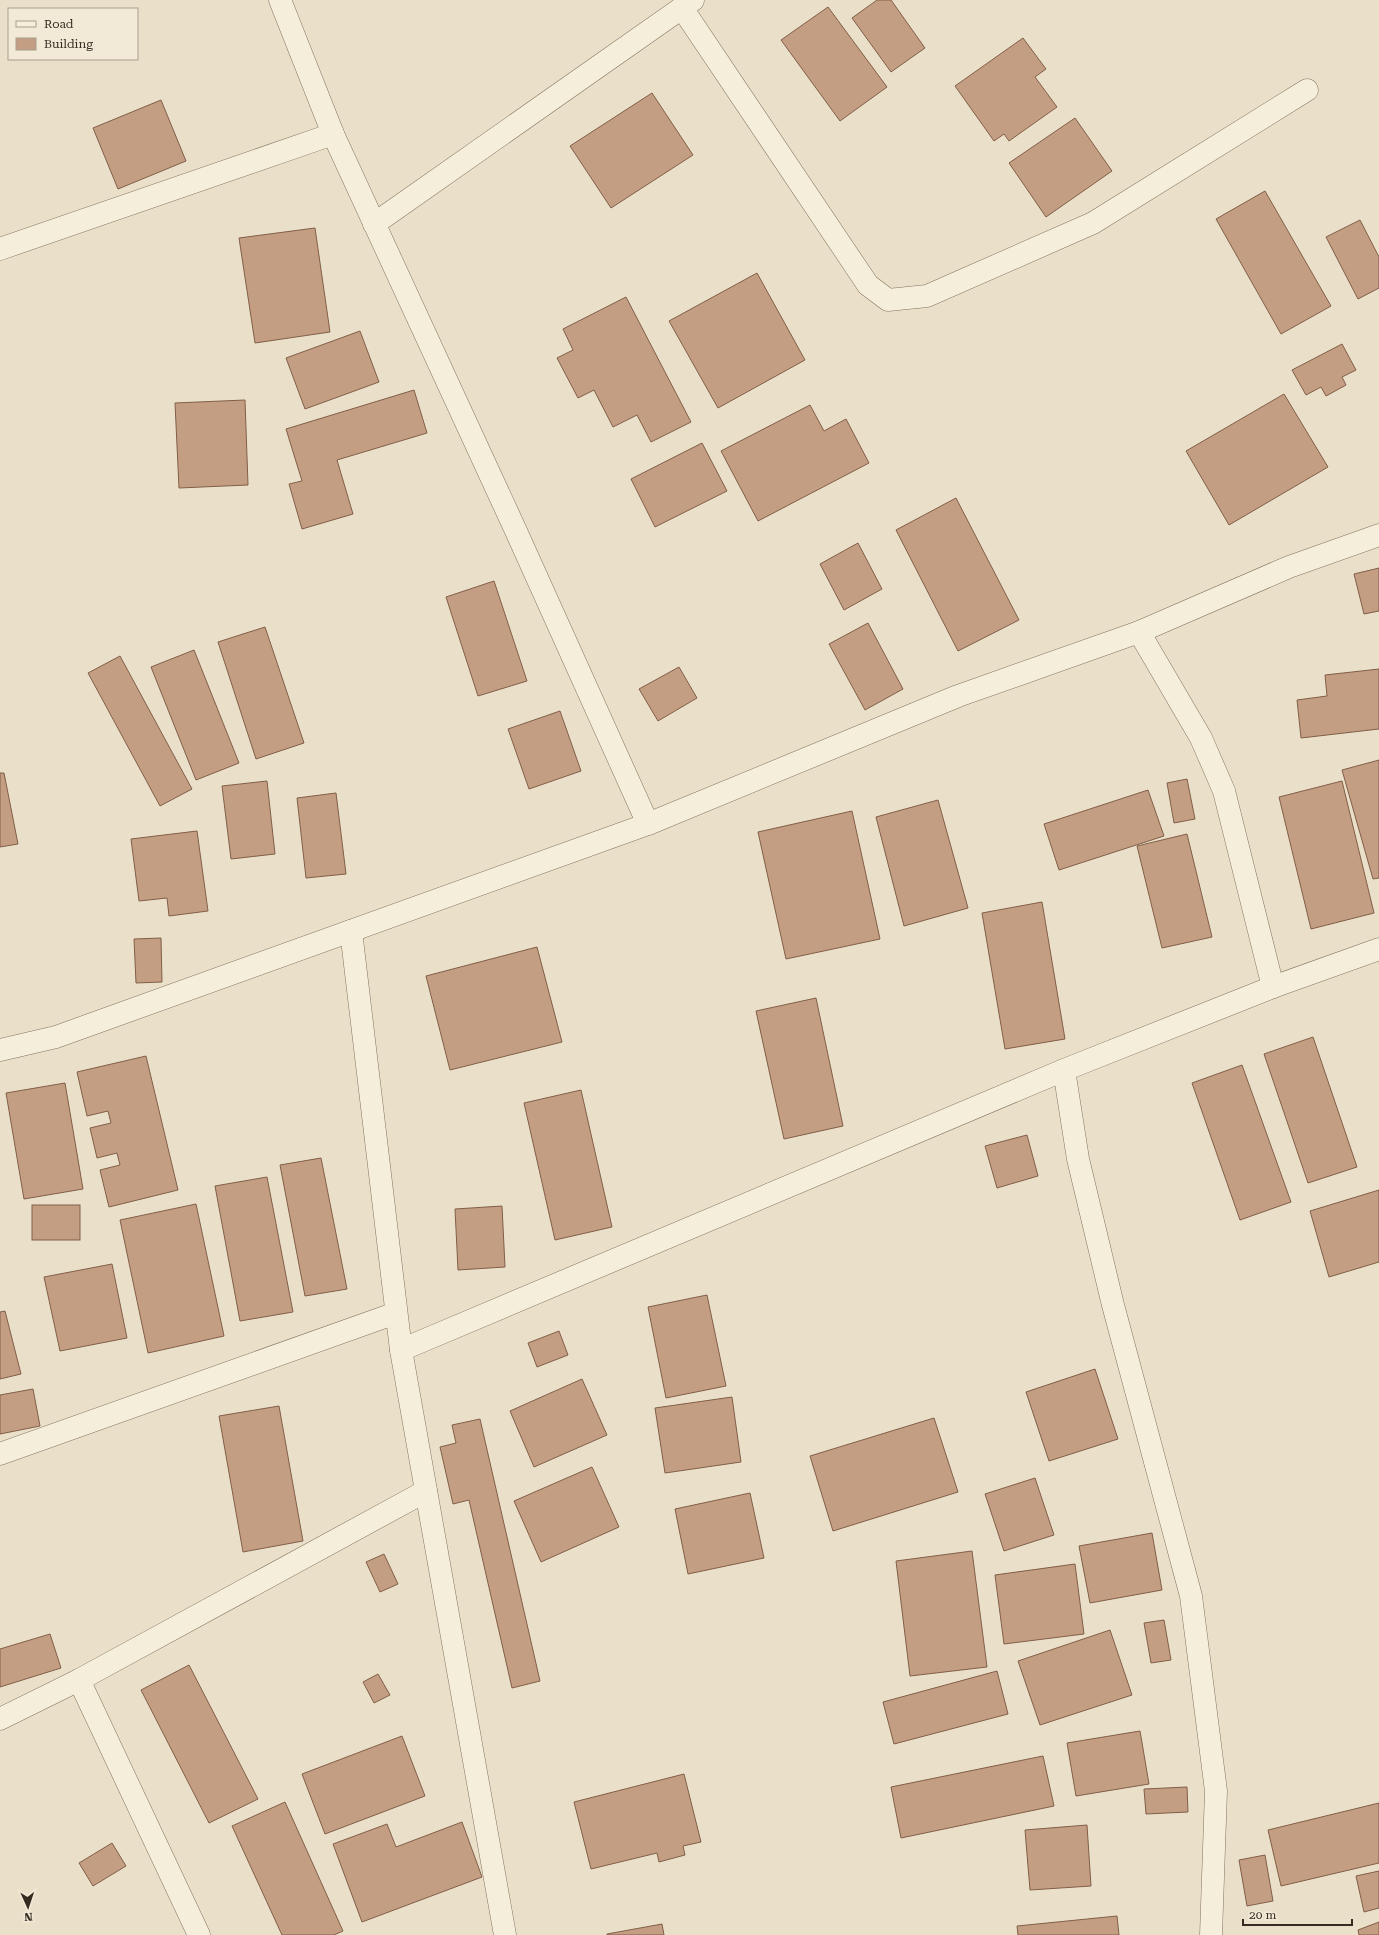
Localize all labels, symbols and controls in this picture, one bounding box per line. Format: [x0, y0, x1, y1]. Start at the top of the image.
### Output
legend [8, 8, 138, 60]
text: Road [44, 17, 74, 31]
text: Building [44, 37, 93, 51]
north arrow [8, 1887, 48, 1927]
scale bar [1243, 1901, 1352, 1927]
text: 20 m [1249, 1908, 1276, 1922]
text: N [23, 1910, 33, 1923]

